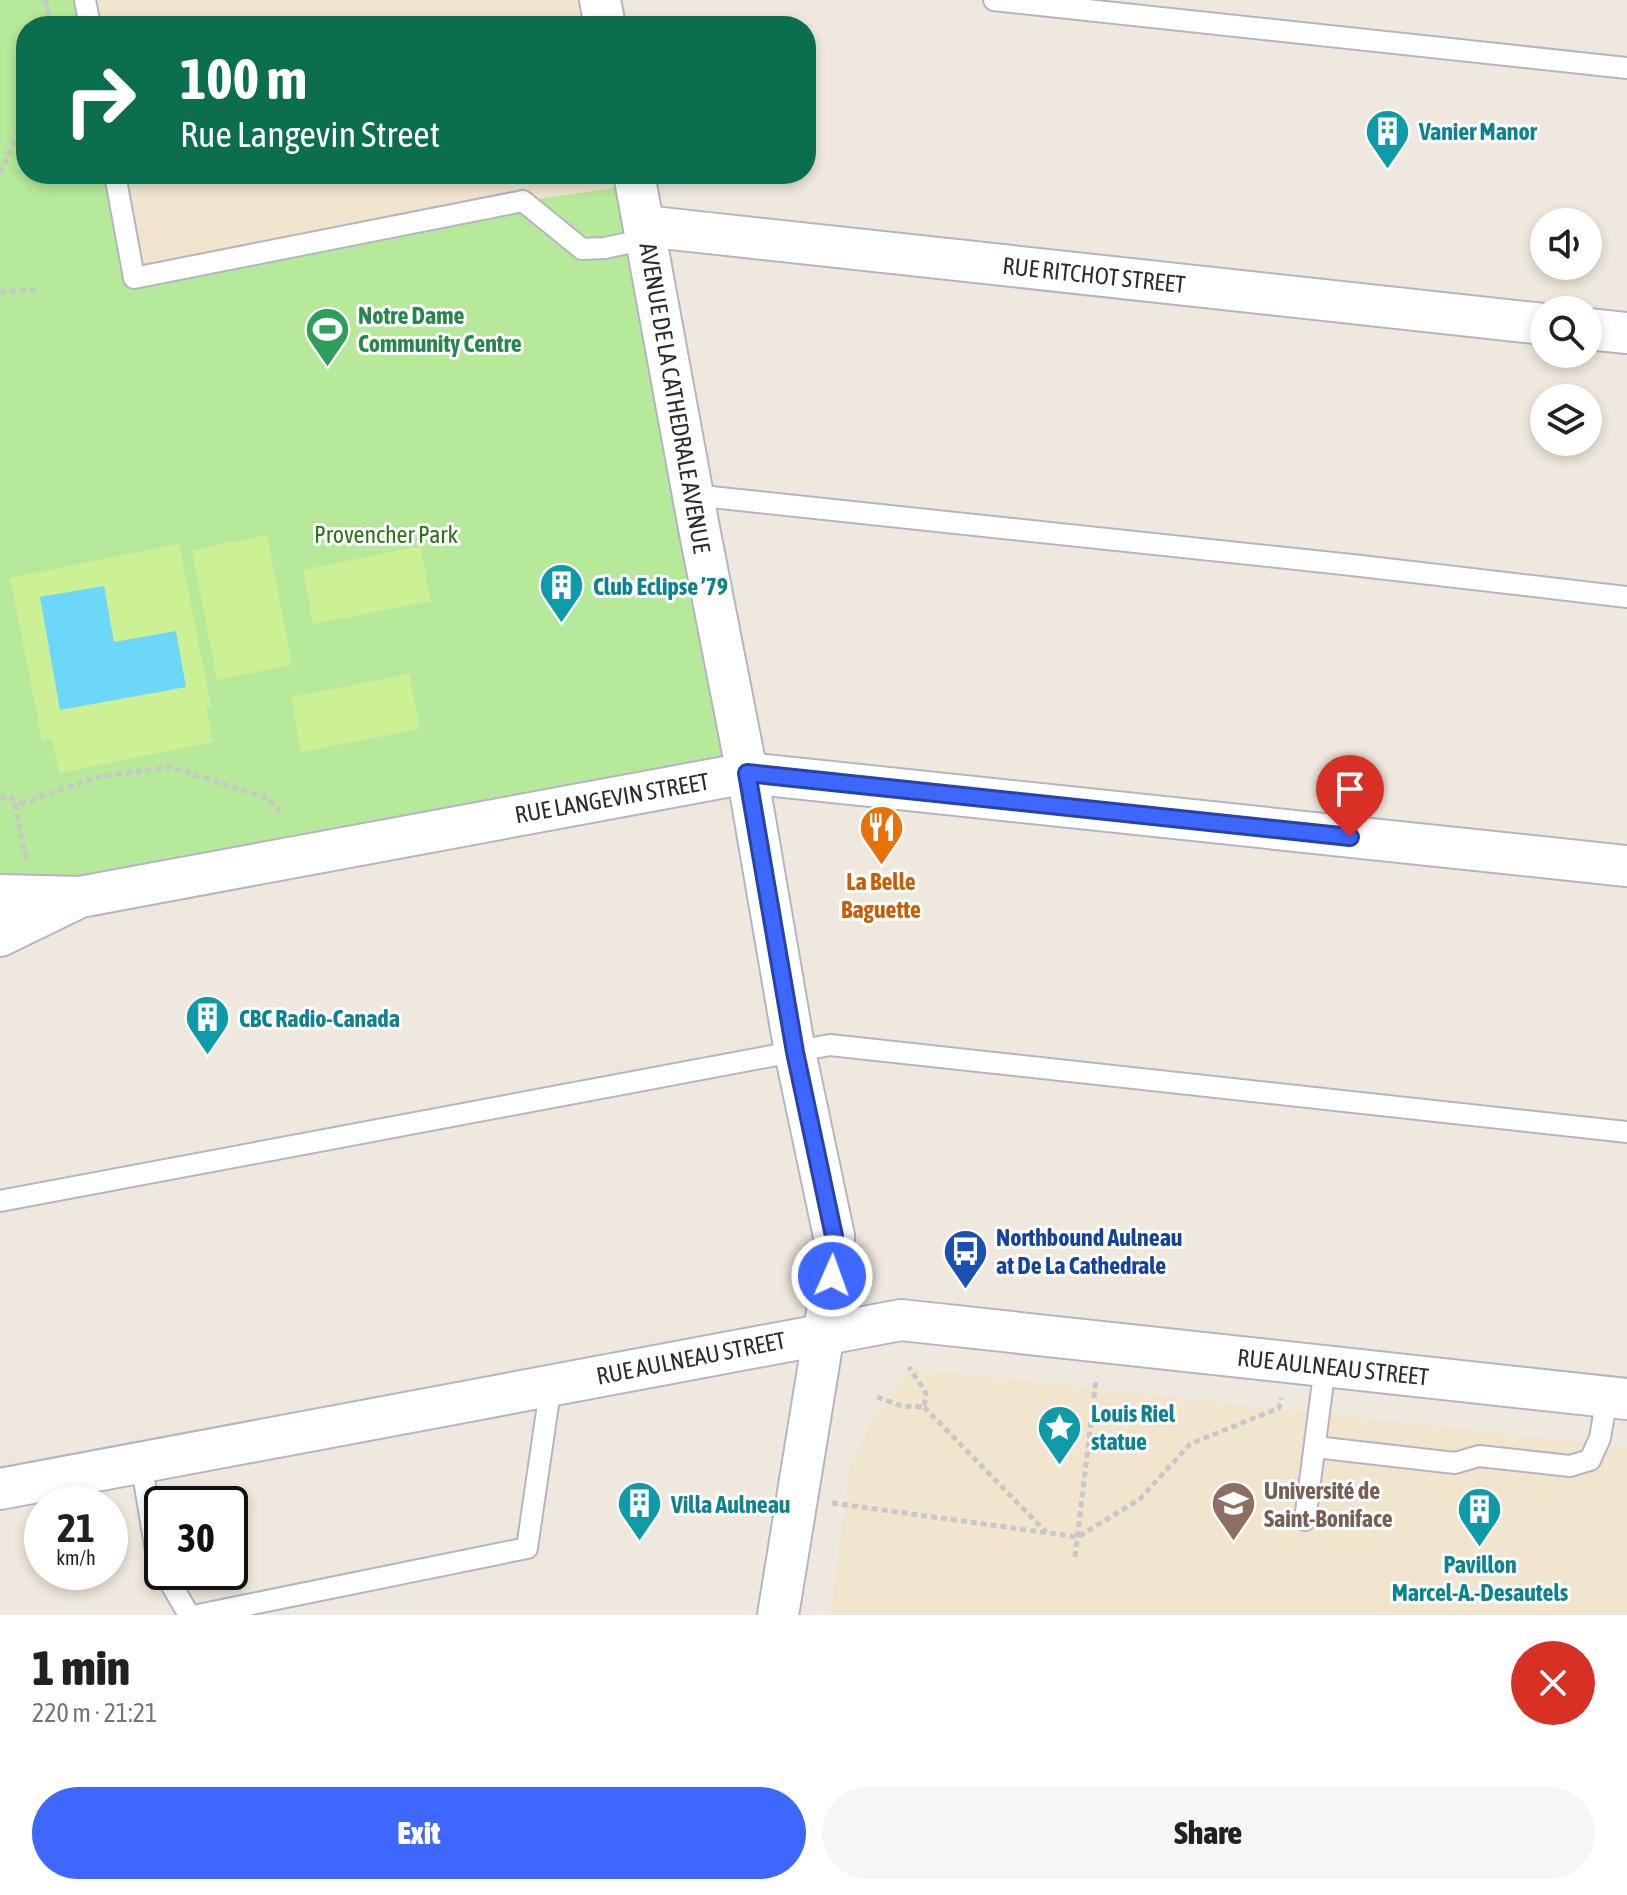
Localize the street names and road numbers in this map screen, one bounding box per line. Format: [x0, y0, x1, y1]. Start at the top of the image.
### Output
street label: AVENUE DE LA CATHEDRALE AVENUE [634, 241, 716, 555]
street label: RUE RITCHOT STREET [1001, 252, 1187, 298]
street label: RUE LANGEVIN STREET [513, 768, 712, 828]
street label: RUE AULNEAU STREET [594, 1326, 788, 1390]
street label: RUE AULNEAU STREET [1236, 1344, 1430, 1391]

